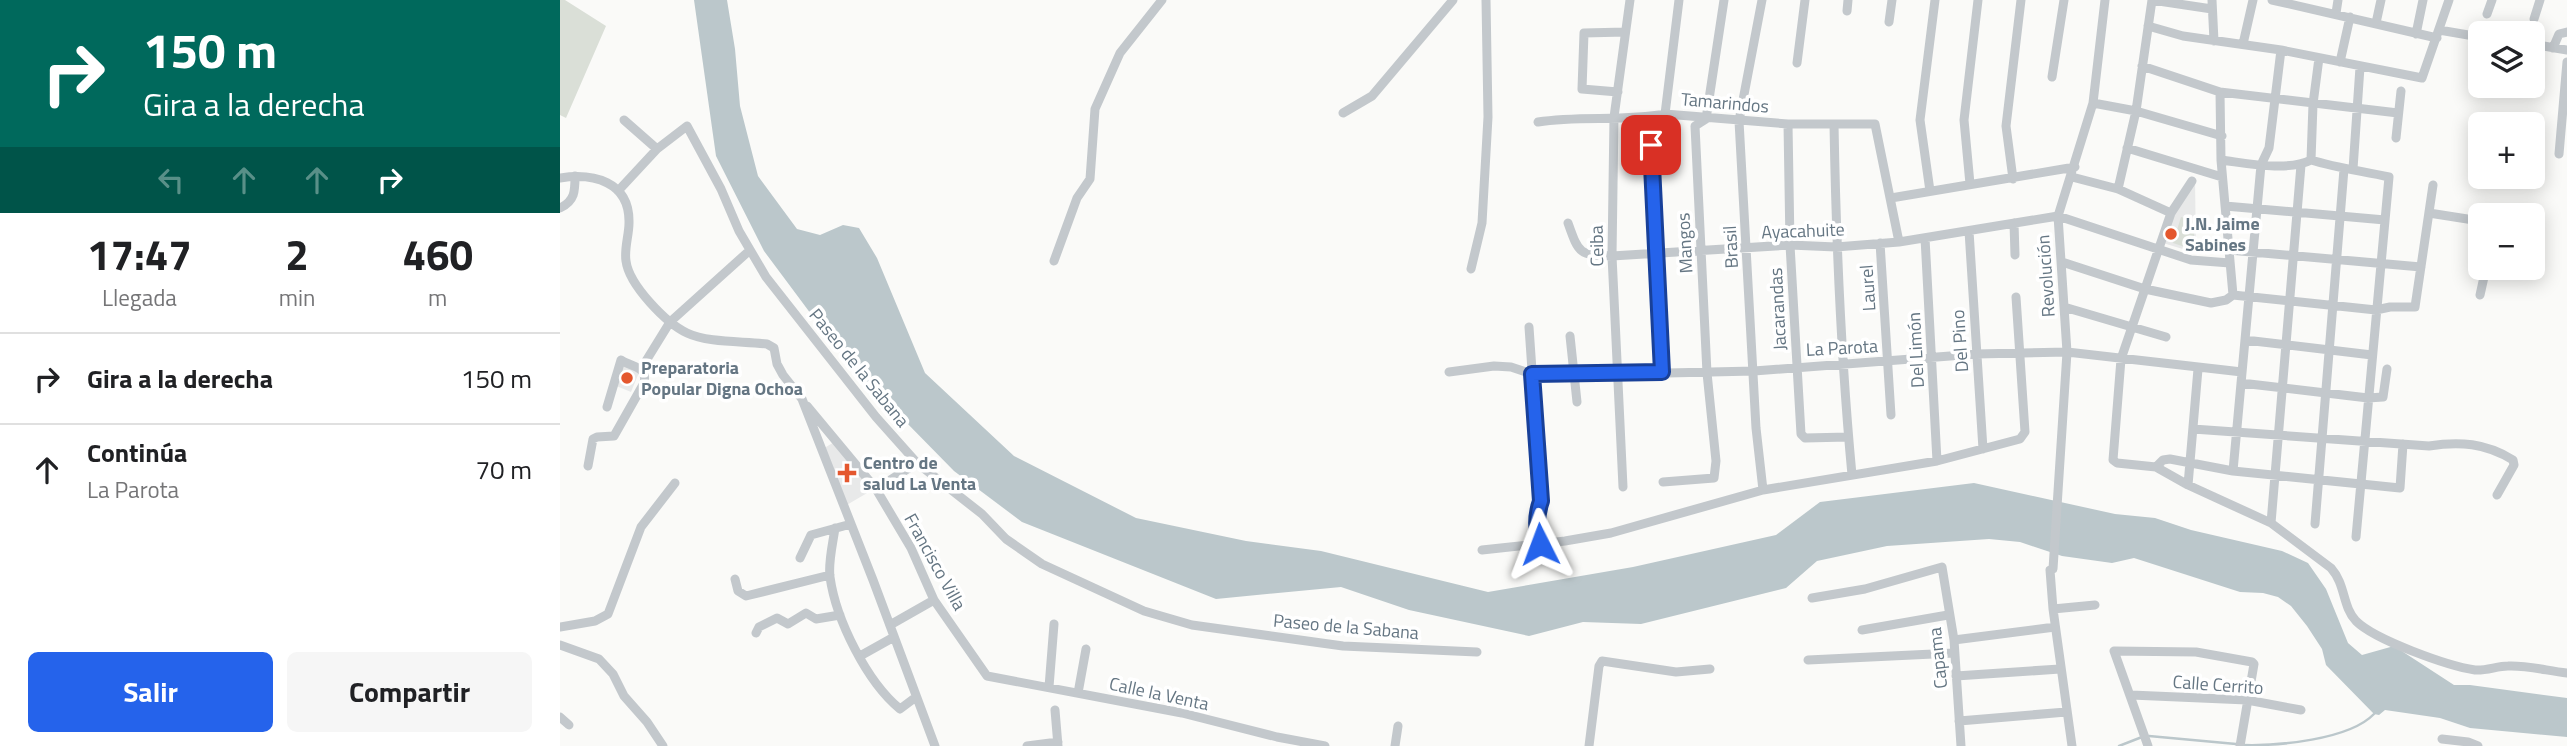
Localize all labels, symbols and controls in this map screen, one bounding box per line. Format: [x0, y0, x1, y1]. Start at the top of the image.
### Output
text: 150 m [143, 12, 277, 87]
map controls [2468, 21, 2545, 280]
button: layers [2468, 21, 2545, 98]
icon: right [28, 28, 119, 119]
text: Gira a la derecha [143, 80, 365, 128]
street label: Tamarindos [1680, 85, 1770, 120]
button: + [2468, 112, 2545, 189]
pin [1621, 115, 1681, 175]
icon: arrive [1632, 126, 1670, 164]
icon: left [152, 161, 190, 199]
icon: ahead [225, 161, 263, 199]
icon: ahead [298, 161, 336, 199]
icon: right [371, 161, 409, 199]
button: − [2468, 203, 2545, 280]
place label: J.N. Jaime Sabines [2185, 210, 2260, 258]
street label: Mangos [1669, 212, 1700, 274]
street label: Ayacahuite [1761, 216, 1845, 245]
text: 17:47 [87, 222, 192, 286]
text: 2 [285, 222, 309, 286]
text: 460 [402, 222, 473, 286]
street label: Ceiba [1583, 225, 1610, 267]
street label: Brasil [1716, 225, 1745, 269]
marker: J.N. Jaime Sabines [2163, 226, 2179, 242]
street label: Revolución [2029, 234, 2062, 318]
street label: Laurel [1852, 264, 1883, 312]
street label: Jacarandas [1762, 267, 1793, 351]
text: Llegada [102, 280, 177, 315]
text: min [279, 280, 315, 315]
text: m [428, 280, 447, 315]
street label: Paseo de la Sabana [803, 302, 916, 433]
street label: Del Pino [1944, 309, 1975, 373]
street label: Del Limón [1900, 312, 1931, 388]
street label: La Parota [1805, 332, 1879, 363]
place label: Preparatoria Popular Digna Ochoa [641, 354, 803, 402]
text: Gira a la derecha [87, 359, 273, 398]
text: 150 m [461, 359, 532, 398]
icon: right [28, 360, 66, 398]
marker: Preparatoria Popular Digna Ochoa [619, 370, 635, 386]
text: Continúa [87, 433, 187, 472]
place label: Centro de salud La Venta [863, 449, 976, 497]
text: 70 m [475, 450, 532, 489]
icon: ahead [28, 451, 66, 489]
marker: Centro de salud La Venta [837, 463, 857, 483]
text: La Parota [87, 472, 179, 507]
position arrow [1503, 507, 1577, 581]
street label: Francisco Villa [898, 508, 973, 615]
street label: Paseo de la Sabana [1272, 607, 1420, 646]
street label: Capama [1921, 626, 1954, 690]
button: Salir [28, 652, 273, 732]
button: Compartir [287, 652, 532, 732]
street label: Calle Cerrito [2172, 668, 2264, 701]
street label: Calle la Venta [1107, 670, 1211, 717]

